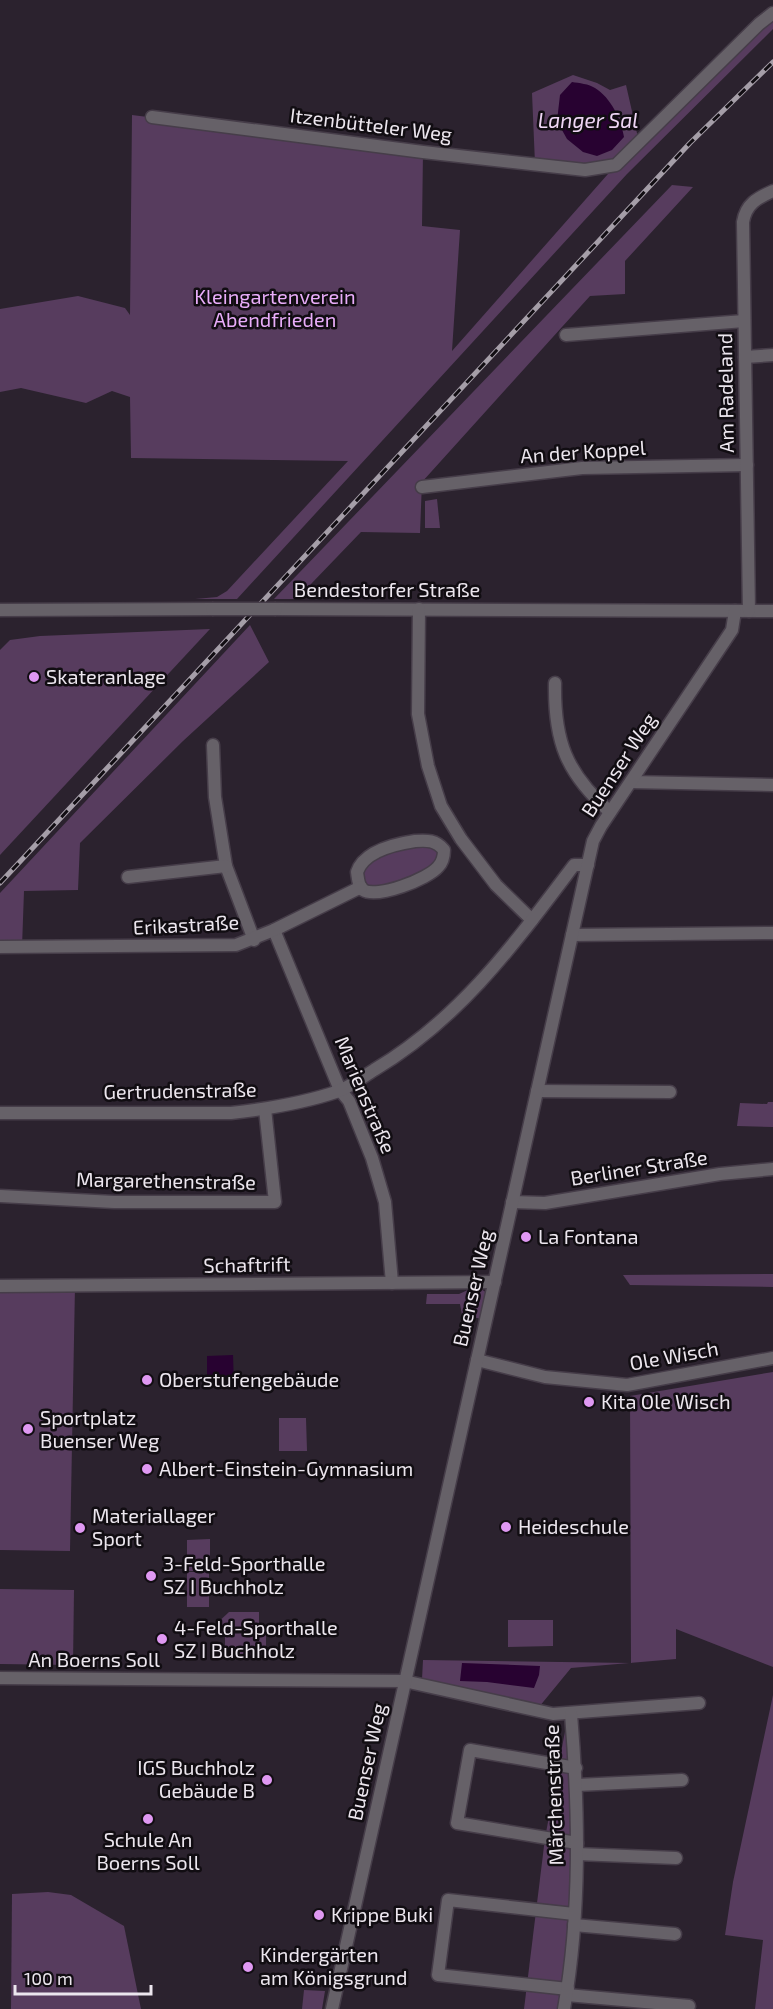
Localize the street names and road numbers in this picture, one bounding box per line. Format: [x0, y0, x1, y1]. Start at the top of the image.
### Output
street label: Itzenbütteler Weg [289, 102, 454, 146]
street label: Am Radeland [712, 333, 738, 453]
street label: An der Koppel [519, 435, 646, 467]
street label: Bendestorfer Straße [294, 577, 480, 601]
street label: Buenser Weg [576, 708, 661, 821]
street label: Erikastraße [132, 909, 240, 939]
street label: Marienstraße [330, 1032, 401, 1157]
street label: Gertrudenstraße [103, 1077, 257, 1103]
street label: Berliner Straße [569, 1144, 709, 1190]
street label: Margarethenstraße [76, 1166, 256, 1194]
street label: Buenser Weg [447, 1227, 497, 1349]
street label: Schaftrift [203, 1251, 291, 1277]
street label: Ole Wisch [628, 1335, 720, 1375]
street label: An Boerns Soll [28, 1647, 160, 1671]
street label: Buenser Weg [342, 1701, 390, 1823]
street label: Märchenstraße [539, 1724, 567, 1866]

